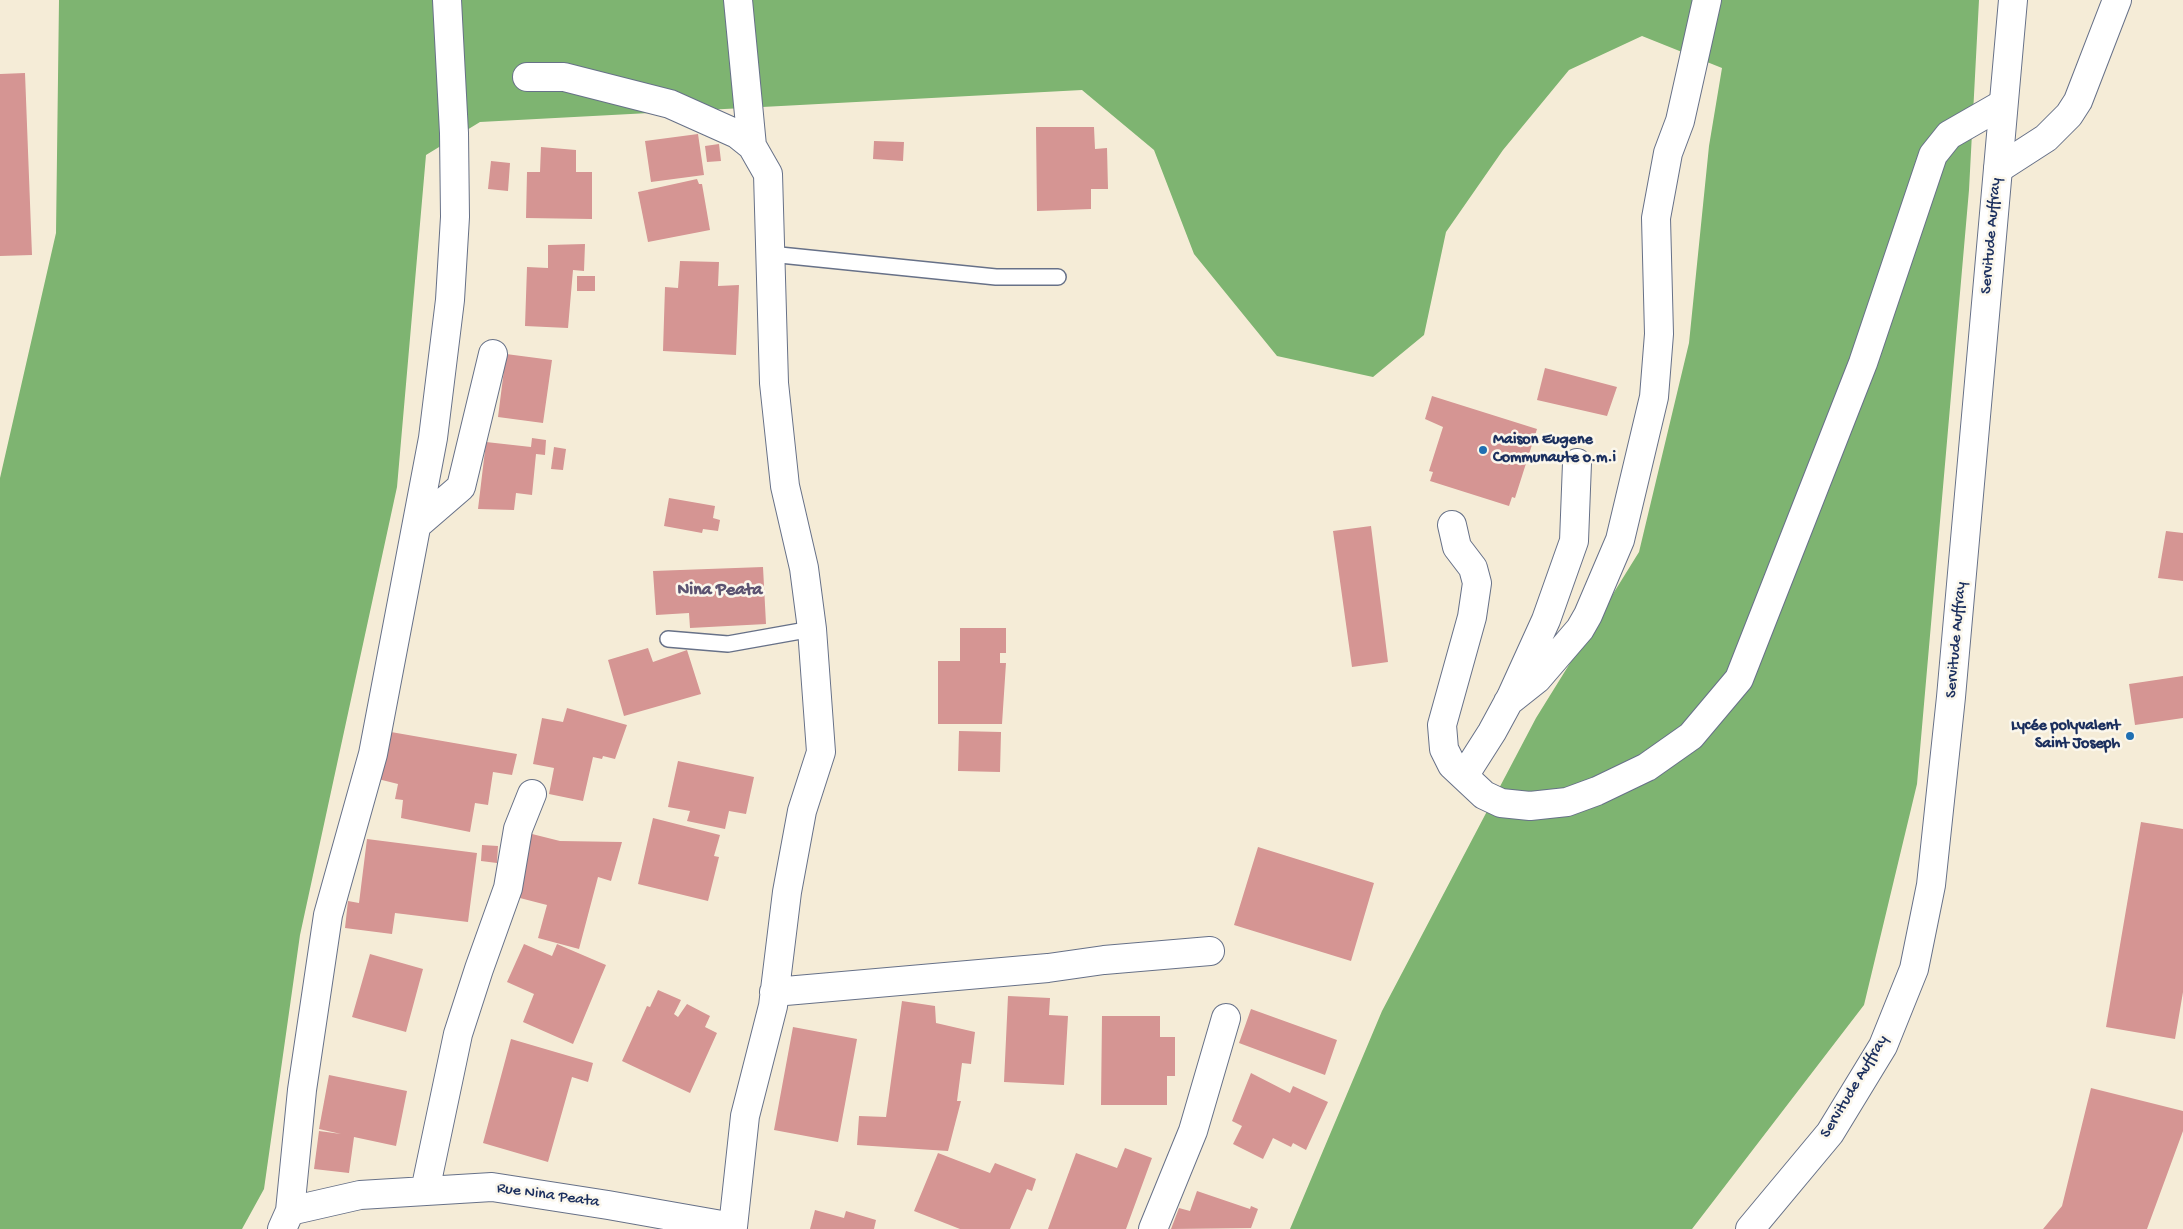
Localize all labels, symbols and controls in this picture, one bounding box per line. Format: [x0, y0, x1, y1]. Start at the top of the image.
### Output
street label: Servitude Auffray [1977, 177, 2007, 295]
place label: Maison Eugene Communaute o.m.i [1493, 431, 1616, 469]
marker: Maison Eugene Communaute o.m.i [1477, 444, 1489, 456]
district label: Nina Peata [677, 580, 763, 602]
street label: Servitude Auffray [1942, 581, 1972, 699]
place label: Lycée polyvalent Saint Joseph [2011, 717, 2120, 755]
marker: Lycée polyvalent Saint Joseph [2124, 730, 2136, 742]
street label: Servitude Auffray [1817, 1032, 1893, 1142]
street label: Rue Nina Peata [495, 1179, 601, 1213]

